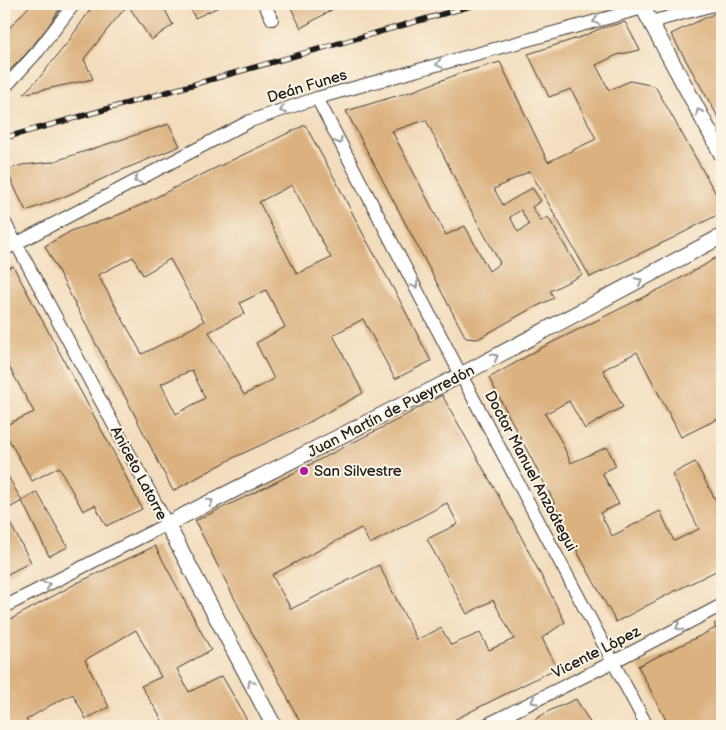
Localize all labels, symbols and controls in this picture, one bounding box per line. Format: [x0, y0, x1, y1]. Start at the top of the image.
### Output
one-way arrow [591, 15, 600, 26]
one-way arrow [436, 59, 444, 69]
street label: Deán Funes [265, 65, 350, 108]
one-way arrow [280, 104, 288, 114]
one-way arrow [695, 108, 705, 117]
one-way arrow [333, 136, 343, 145]
one-way arrow [134, 174, 143, 184]
one-way arrow [633, 277, 642, 287]
one-way arrow [408, 280, 418, 289]
one-way arrow [490, 353, 499, 363]
street label: Juan Martín de Pueyrredón [305, 361, 478, 462]
street label: Doctor Manuel Anzoátegui [480, 388, 581, 555]
street label: Aniceto Latorre [106, 423, 171, 523]
place label: San Silvestre [314, 462, 402, 481]
marker: San Silvestre [298, 465, 310, 477]
one-way arrow [205, 498, 214, 508]
one-way arrow [42, 581, 51, 591]
one-way arrow [675, 621, 684, 631]
street label: Vicente López [549, 622, 644, 683]
one-way arrow [247, 680, 257, 689]
one-way arrow [530, 695, 539, 705]

